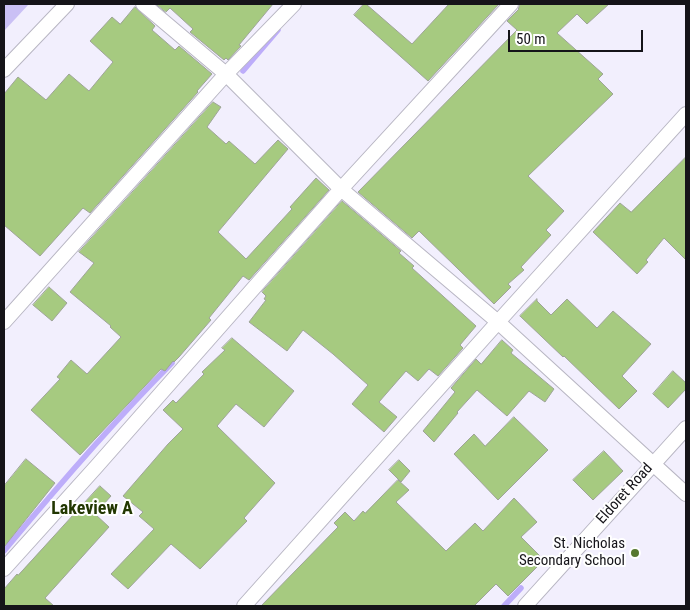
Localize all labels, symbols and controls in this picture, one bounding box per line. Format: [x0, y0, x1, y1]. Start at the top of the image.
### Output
scale bar [510, 20, 645, 52]
text: 50 m [516, 30, 546, 48]
street label: Eldoret Road [593, 460, 657, 528]
district label: Lakeview A [51, 498, 133, 520]
place label: St. Nicholas Secondary School [519, 535, 625, 570]
marker: St. Nicholas Secondary School [629, 547, 641, 559]

